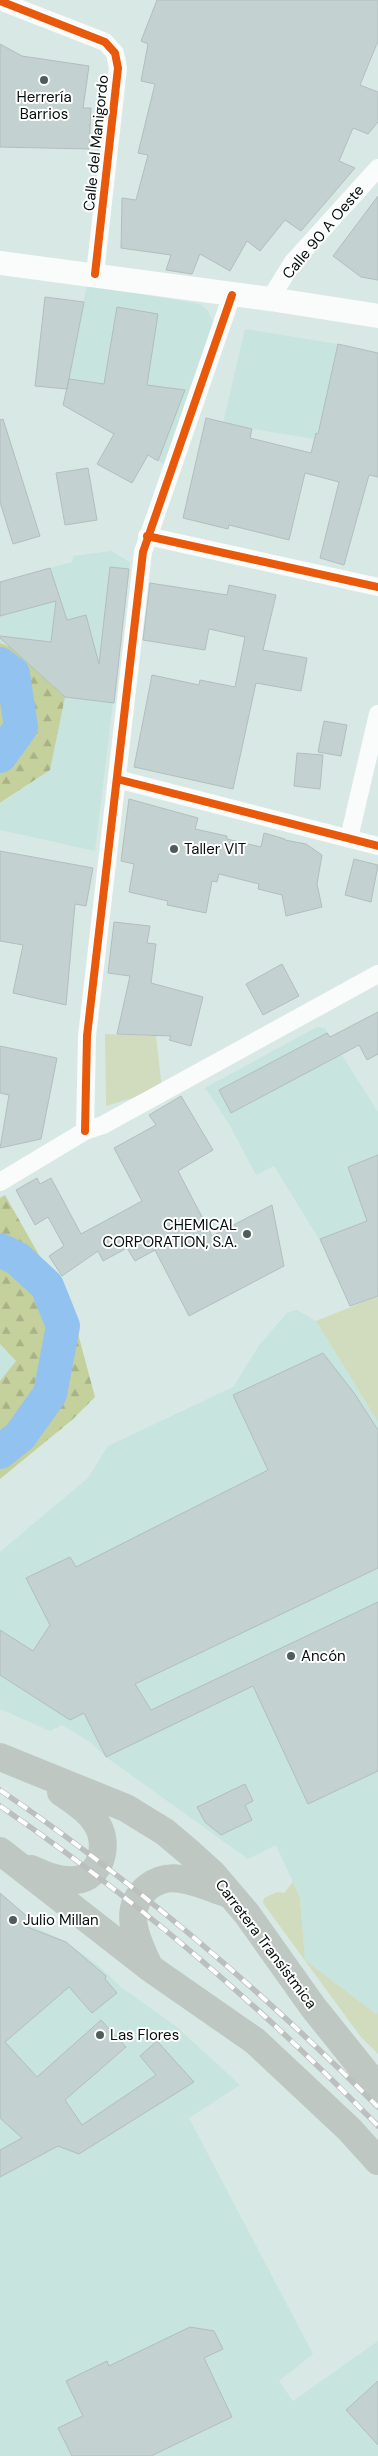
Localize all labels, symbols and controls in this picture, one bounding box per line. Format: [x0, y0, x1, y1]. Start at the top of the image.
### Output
marker: Herrería Barrios [38, 74, 50, 86]
street label: Calle del Manigordo [79, 74, 113, 212]
place label: Herrería Barrios [16, 87, 72, 124]
street label: Calle 90 A Oeste [278, 181, 368, 283]
place label: Taller VIT [184, 839, 246, 859]
marker: Taller VIT [168, 843, 180, 855]
place label: CHEMICAL CORPORATION, S.A. [103, 1215, 237, 1252]
marker: CHEMICAL CORPORATION, S.A. [241, 1228, 253, 1240]
place label: Ancón [301, 1646, 346, 1666]
marker: Ancón [285, 1650, 297, 1662]
street label: Carretera Transístmica [211, 1875, 321, 2013]
place label: Julio Millan [23, 1910, 99, 1930]
marker: Julio Millan [7, 1914, 19, 1926]
place label: Las Flores [110, 2025, 179, 2045]
marker: Las Flores [94, 2029, 106, 2041]

